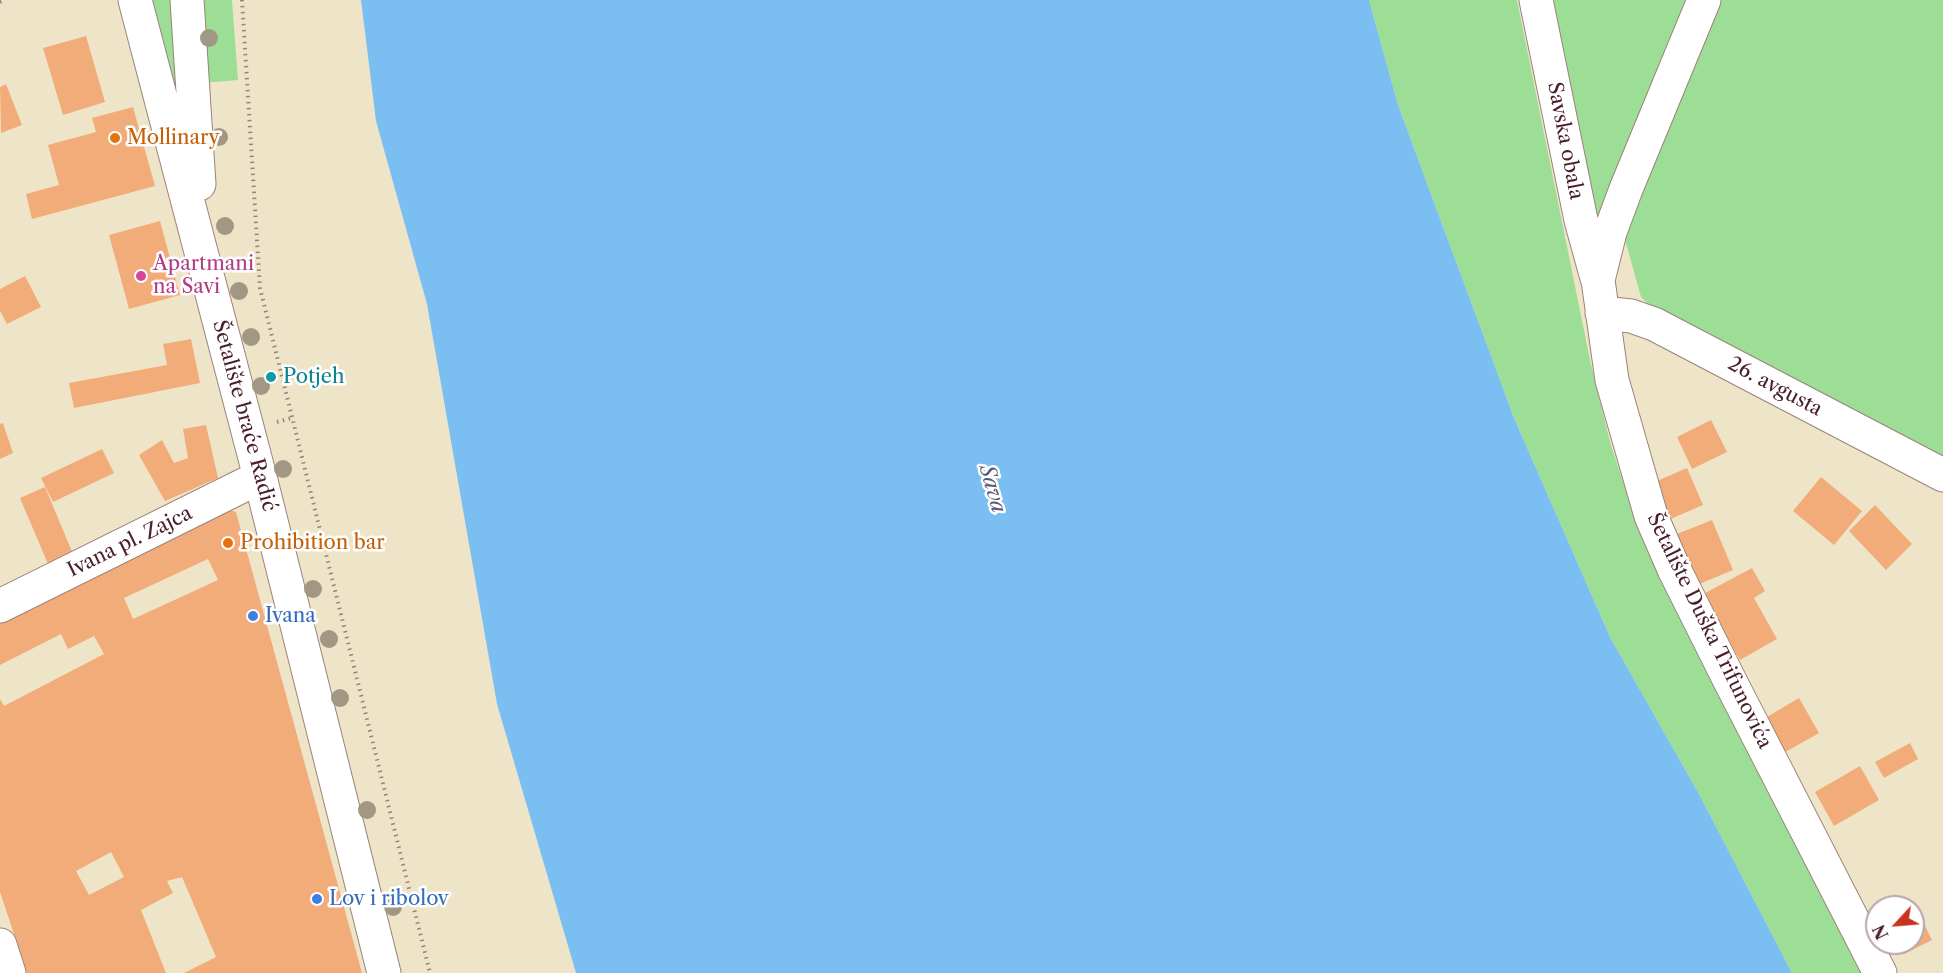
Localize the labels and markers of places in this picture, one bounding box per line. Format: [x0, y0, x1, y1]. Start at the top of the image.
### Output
place label: Mollinary [127, 126, 220, 150]
marker: Mollinary [108, 131, 122, 145]
place label: Apartmani na Savi [153, 252, 254, 299]
marker: Apartmani na Savi [134, 269, 148, 283]
place label: Potjeh [283, 365, 344, 389]
marker: Potjeh [264, 370, 278, 384]
place label: Prohibition bar [240, 531, 385, 555]
marker: Prohibition bar [221, 536, 235, 550]
place label: Ivana [265, 604, 316, 628]
marker: Ivana [246, 609, 260, 623]
place label: Lov i ribolov [329, 887, 449, 911]
marker: Lov i ribolov [310, 892, 324, 906]

